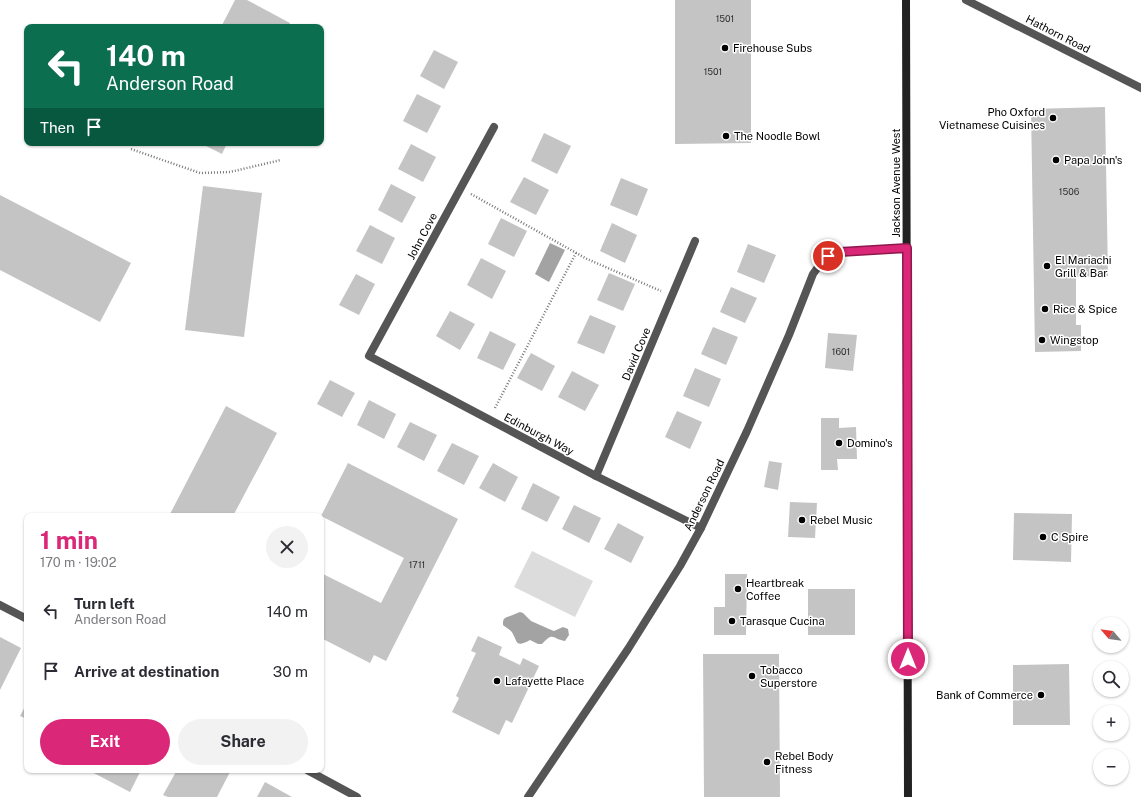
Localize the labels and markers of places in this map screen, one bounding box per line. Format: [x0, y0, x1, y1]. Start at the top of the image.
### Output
place label: Firehouse Subs [733, 42, 812, 54]
marker: Firehouse Subs [720, 43, 730, 53]
place label: Pho Oxford Vietnamese Cuisines [939, 106, 1045, 131]
marker: Pho Oxford Vietnamese Cuisines [1048, 113, 1058, 123]
place label: The Noodle Bowl [734, 130, 820, 142]
marker: The Noodle Bowl [721, 131, 731, 141]
place label: Papa John's [1064, 154, 1123, 166]
marker: Papa John's [1051, 155, 1061, 165]
pin [811, 239, 845, 273]
place label: El Mariachi Grill & Bar [1055, 254, 1112, 279]
marker: El Mariachi Grill & Bar [1042, 261, 1052, 271]
place label: Rice & Spice [1053, 303, 1117, 315]
marker: Rice & Spice [1040, 304, 1050, 314]
place label: Wingstop [1050, 334, 1099, 346]
marker: Wingstop [1037, 335, 1047, 345]
place label: Domino's [847, 437, 893, 449]
marker: Domino's [834, 438, 844, 448]
place label: Rebel Music [810, 514, 873, 526]
marker: Rebel Music [797, 515, 807, 525]
place label: C Spire [1051, 531, 1088, 543]
marker: C Spire [1038, 532, 1048, 542]
place label: Heartbreak Coffee [746, 577, 804, 602]
marker: Heartbreak Coffee [733, 584, 743, 594]
place label: Tarasque Cucina [740, 615, 825, 627]
marker: Tarasque Cucina [727, 616, 737, 626]
place label: Tobacco Superstore [760, 664, 817, 689]
marker: Tobacco Superstore [747, 671, 757, 681]
place label: Lafayette Place [505, 675, 584, 687]
marker: Lafayette Place [492, 676, 502, 686]
place label: Bank of Commerce [936, 689, 1033, 701]
marker: Bank of Commerce [1036, 690, 1046, 700]
place label: Rebel Body Fitness [775, 750, 833, 775]
marker: Rebel Body Fitness [762, 757, 772, 767]

